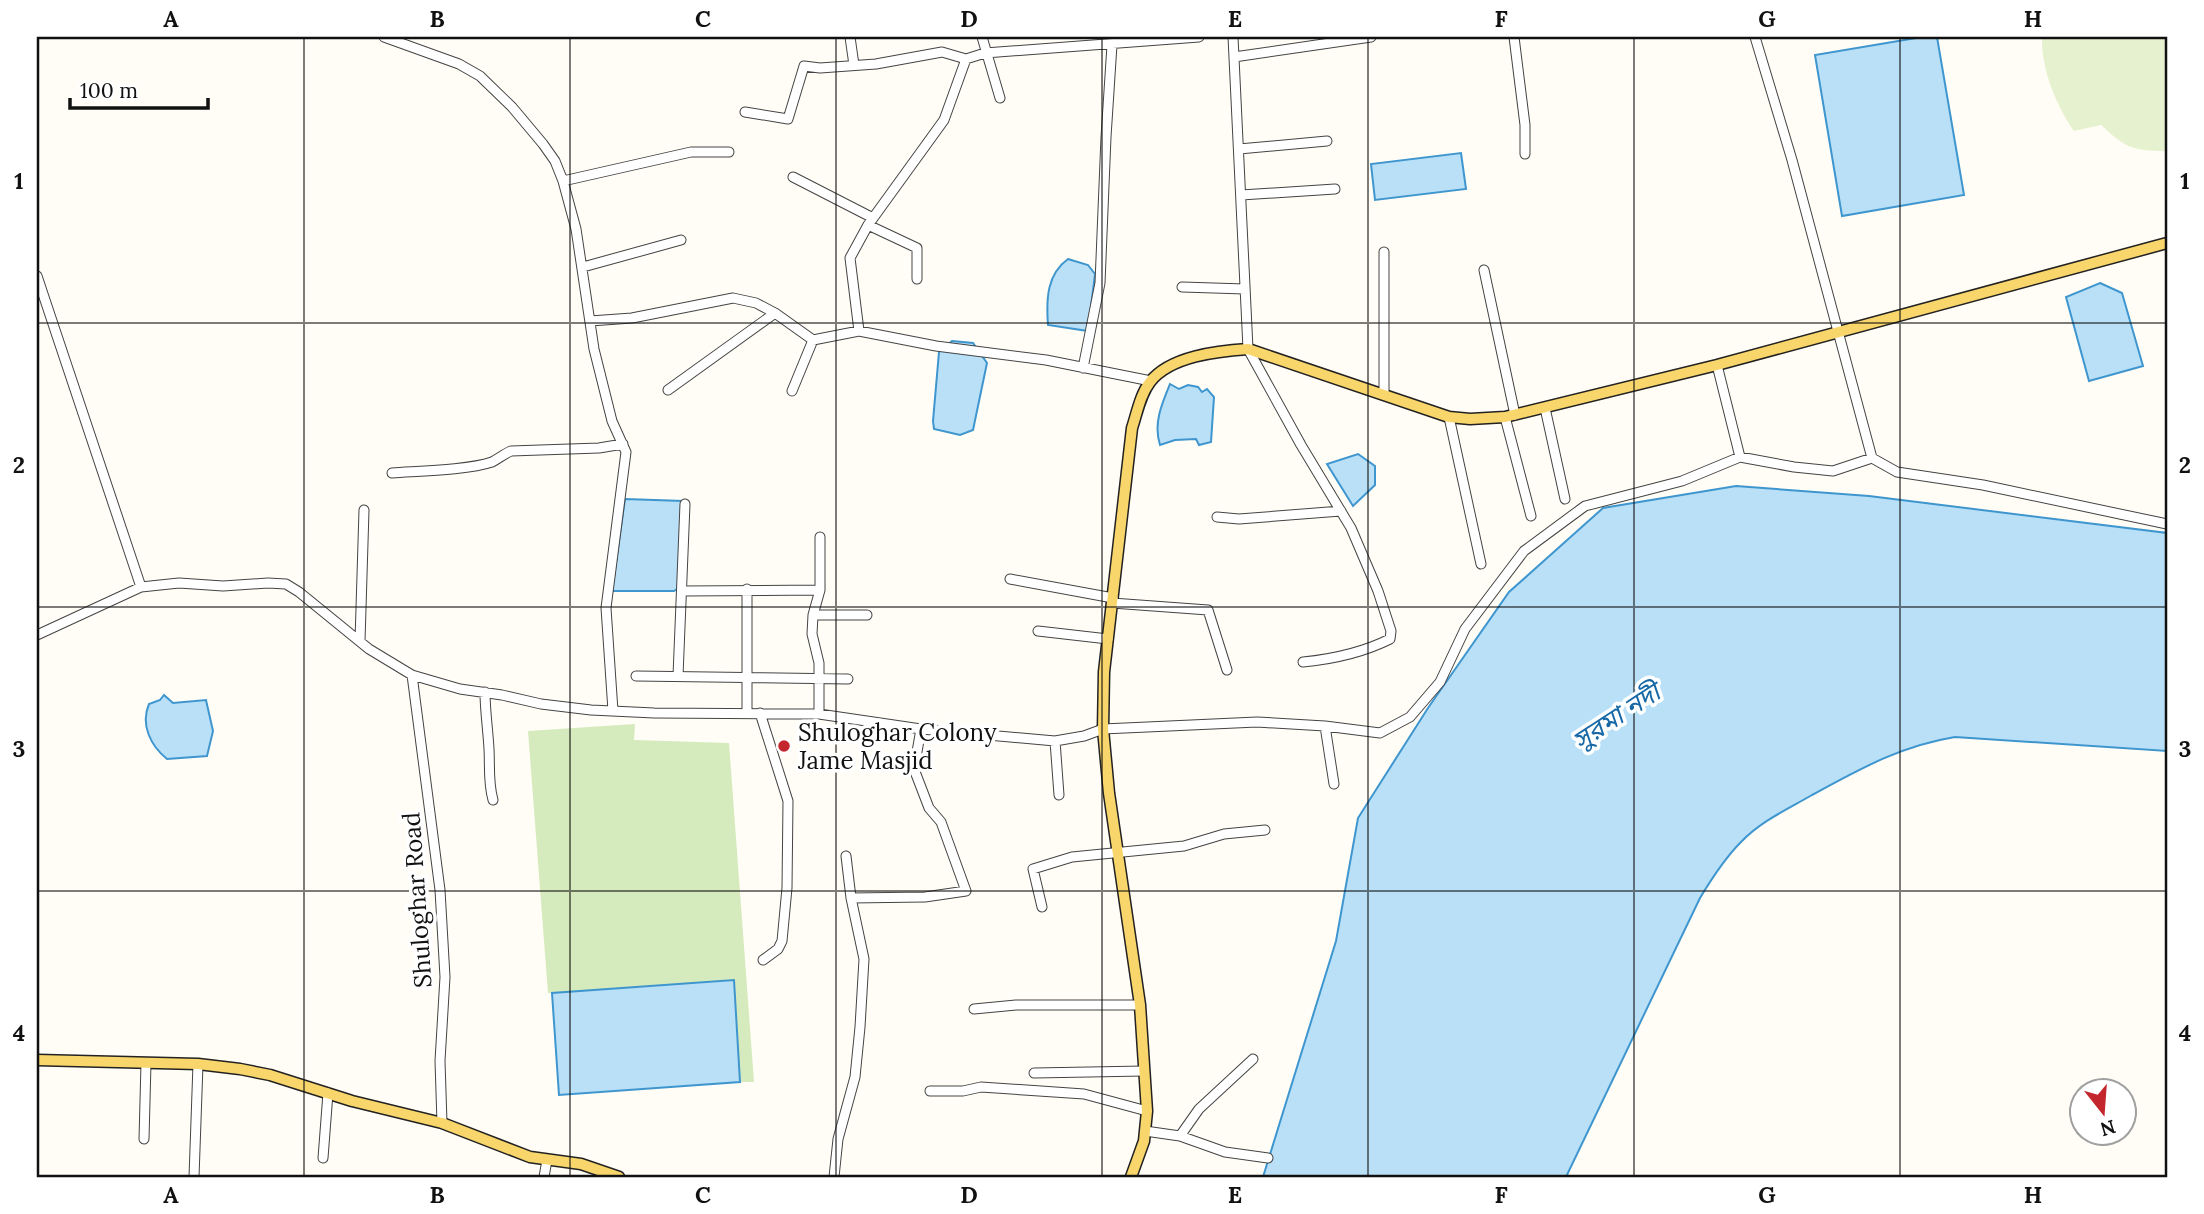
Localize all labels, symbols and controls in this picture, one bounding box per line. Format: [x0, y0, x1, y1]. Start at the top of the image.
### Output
text: A [163, 4, 179, 33]
text: B [429, 4, 445, 33]
text: C [695, 4, 711, 33]
text: D [960, 4, 978, 33]
text: E [1228, 4, 1242, 33]
text: F [1494, 4, 1508, 33]
text: G [1758, 4, 1776, 33]
text: H [2024, 4, 2042, 33]
scale bar [70, 66, 208, 110]
text: 100 m [80, 77, 138, 104]
text: 1 [14, 166, 24, 195]
text: 1 [2180, 166, 2190, 195]
text: 2 [13, 450, 25, 479]
text: 2 [2179, 450, 2191, 479]
water label: সুরমা নদী [1566, 673, 1670, 757]
place label: Shuloghar Colony Jame Masjid [797, 717, 997, 776]
text: 3 [13, 734, 25, 763]
text: 3 [2179, 734, 2191, 763]
marker: Shuloghar Colony Jame Masjid [776, 738, 792, 754]
street label: Shuloghar Road [395, 811, 439, 989]
text: 4 [13, 1018, 25, 1047]
text: 4 [2179, 1018, 2191, 1047]
north arrow [2068, 1078, 2138, 1148]
text: N [2097, 1115, 2119, 1142]
text: A [163, 1180, 179, 1209]
text: B [429, 1180, 445, 1209]
text: C [695, 1180, 711, 1209]
text: D [960, 1180, 978, 1209]
text: E [1228, 1180, 1242, 1209]
text: F [1494, 1180, 1508, 1209]
text: G [1758, 1180, 1776, 1209]
text: H [2024, 1180, 2042, 1209]

